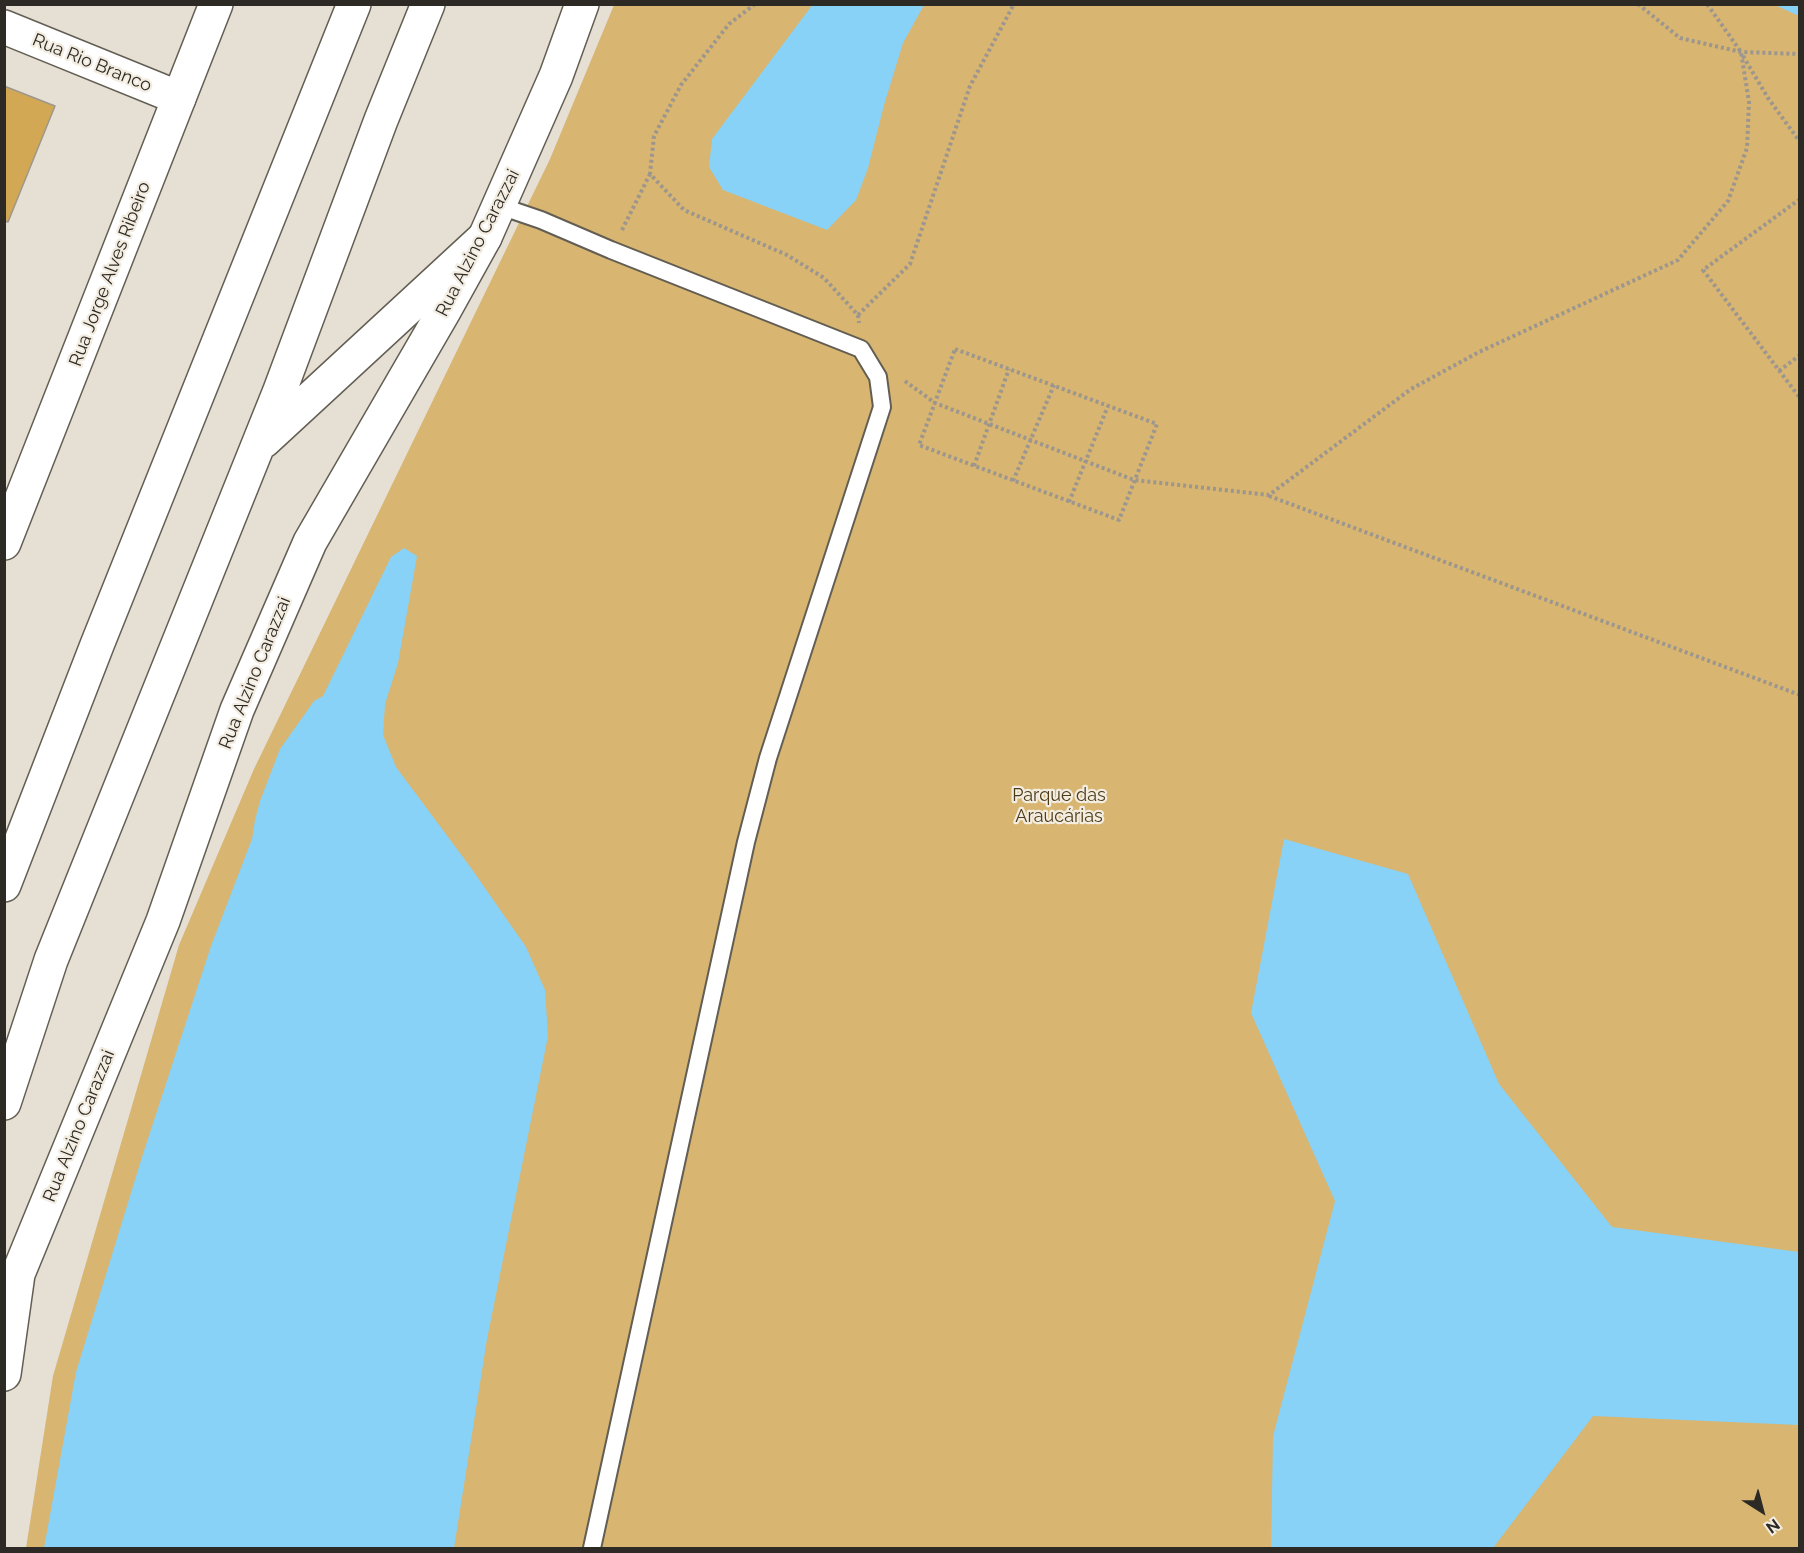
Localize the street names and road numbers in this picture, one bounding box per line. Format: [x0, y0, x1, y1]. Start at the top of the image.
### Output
street label: Rua Rio Branco [29, 29, 155, 97]
street label: Rua Alzino Carazzai [432, 166, 524, 320]
street label: Rua Jorge Alves Ribeiro [65, 179, 155, 369]
street label: Rua Alzino Carazzai [215, 594, 295, 752]
street label: Rua Alzino Carazzai [39, 1047, 119, 1205]

